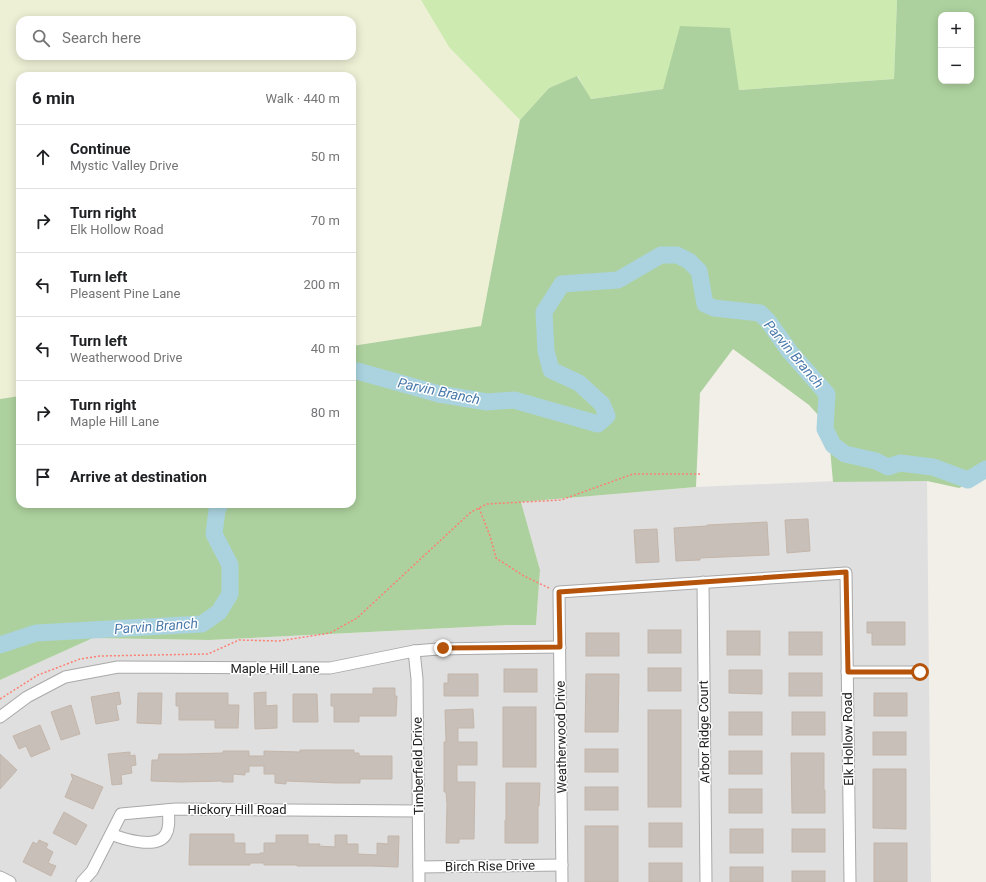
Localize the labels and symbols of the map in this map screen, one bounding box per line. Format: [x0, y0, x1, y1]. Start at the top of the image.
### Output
water label: Parvin Branch [761, 317, 827, 391]
water label: Parvin Branch [396, 374, 482, 408]
water label: Parvin Branch [114, 615, 198, 637]
route end [434, 639, 452, 657]
street label: Maple Hill Lane [230, 661, 320, 676]
route start [911, 663, 929, 681]
street label: Arbor Ridge Court [696, 680, 712, 784]
street label: Weatherwood Drive [553, 681, 569, 793]
street label: Elk Hollow Road [840, 692, 856, 786]
street label: Timberfield Drive [410, 717, 426, 815]
street label: Hickory Hill Road [188, 802, 286, 817]
street label: Birch Rise Drive [445, 858, 535, 874]

